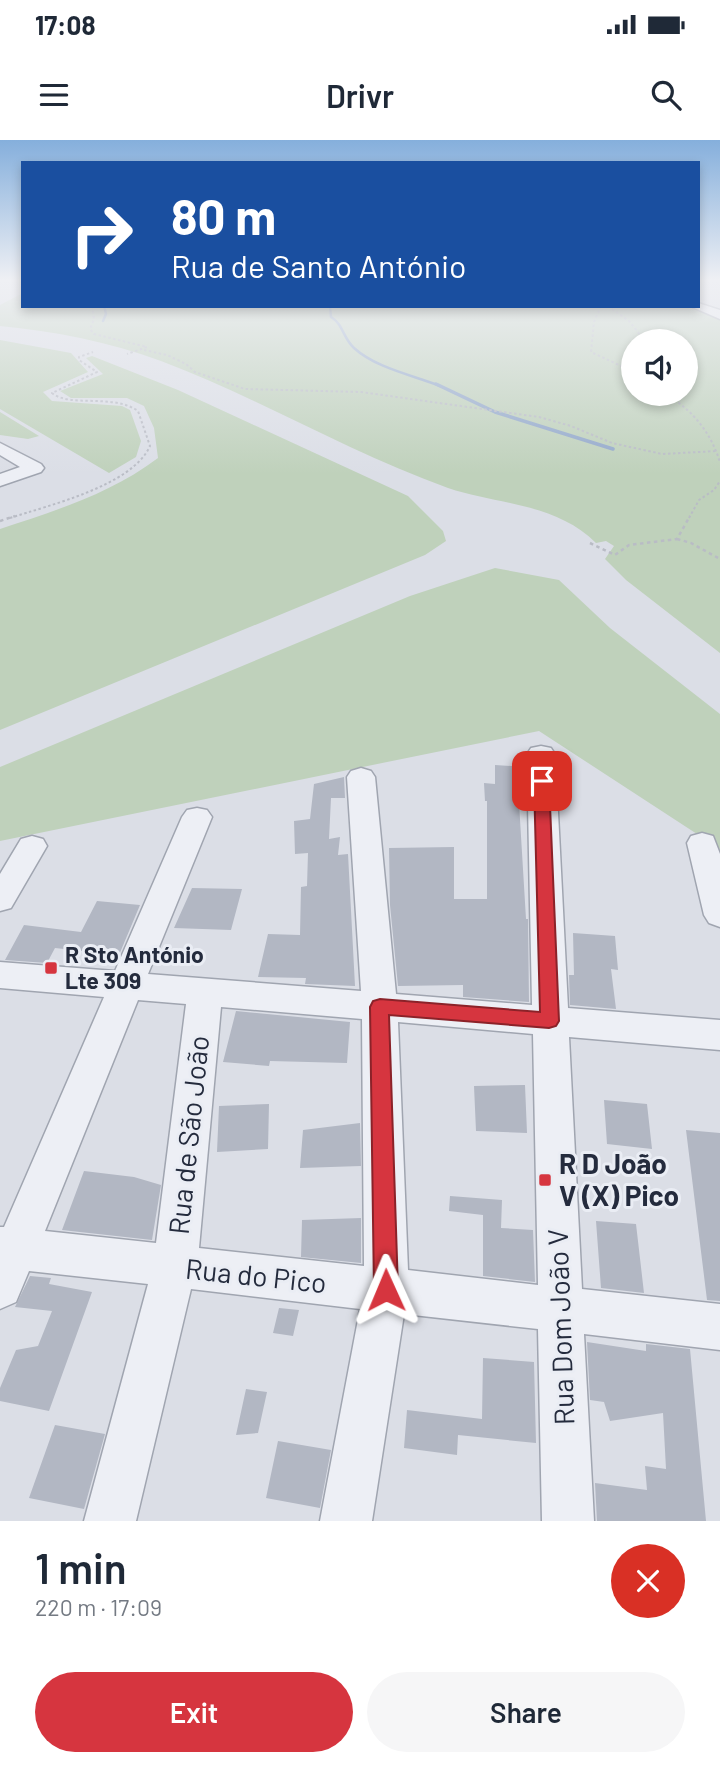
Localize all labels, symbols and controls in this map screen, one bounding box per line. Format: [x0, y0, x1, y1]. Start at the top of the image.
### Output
text: 17:08 [35, 9, 95, 40]
icon: menu [35, 76, 73, 114]
text: Drivr [326, 76, 394, 114]
icon: search [647, 76, 685, 114]
text: 80 m [171, 186, 276, 245]
icon: right [56, 189, 147, 280]
text: Rua de Santo António [171, 246, 467, 284]
map controls [621, 329, 698, 406]
button: sound [621, 329, 698, 406]
pin [512, 751, 572, 811]
icon: arrive [523, 762, 561, 800]
place label: R Sto António Lte 309 [65, 940, 204, 994]
marker: R Sto António Lte 309 [43, 960, 59, 976]
street label: Rua de São João [161, 1034, 215, 1236]
place label: R D João V (X) Pico [559, 1146, 679, 1212]
marker: R D João V (X) Pico [537, 1172, 553, 1188]
street label: Rua Dom João V [540, 1228, 580, 1426]
street label: Rua do Pico [184, 1251, 328, 1299]
position arrow [349, 1253, 423, 1327]
text: 1 min [35, 1542, 127, 1592]
button: close [611, 1544, 685, 1618]
text: 220 m · 17:09 [35, 1593, 162, 1621]
button: Exit [35, 1672, 353, 1752]
button: Share [367, 1672, 685, 1752]

